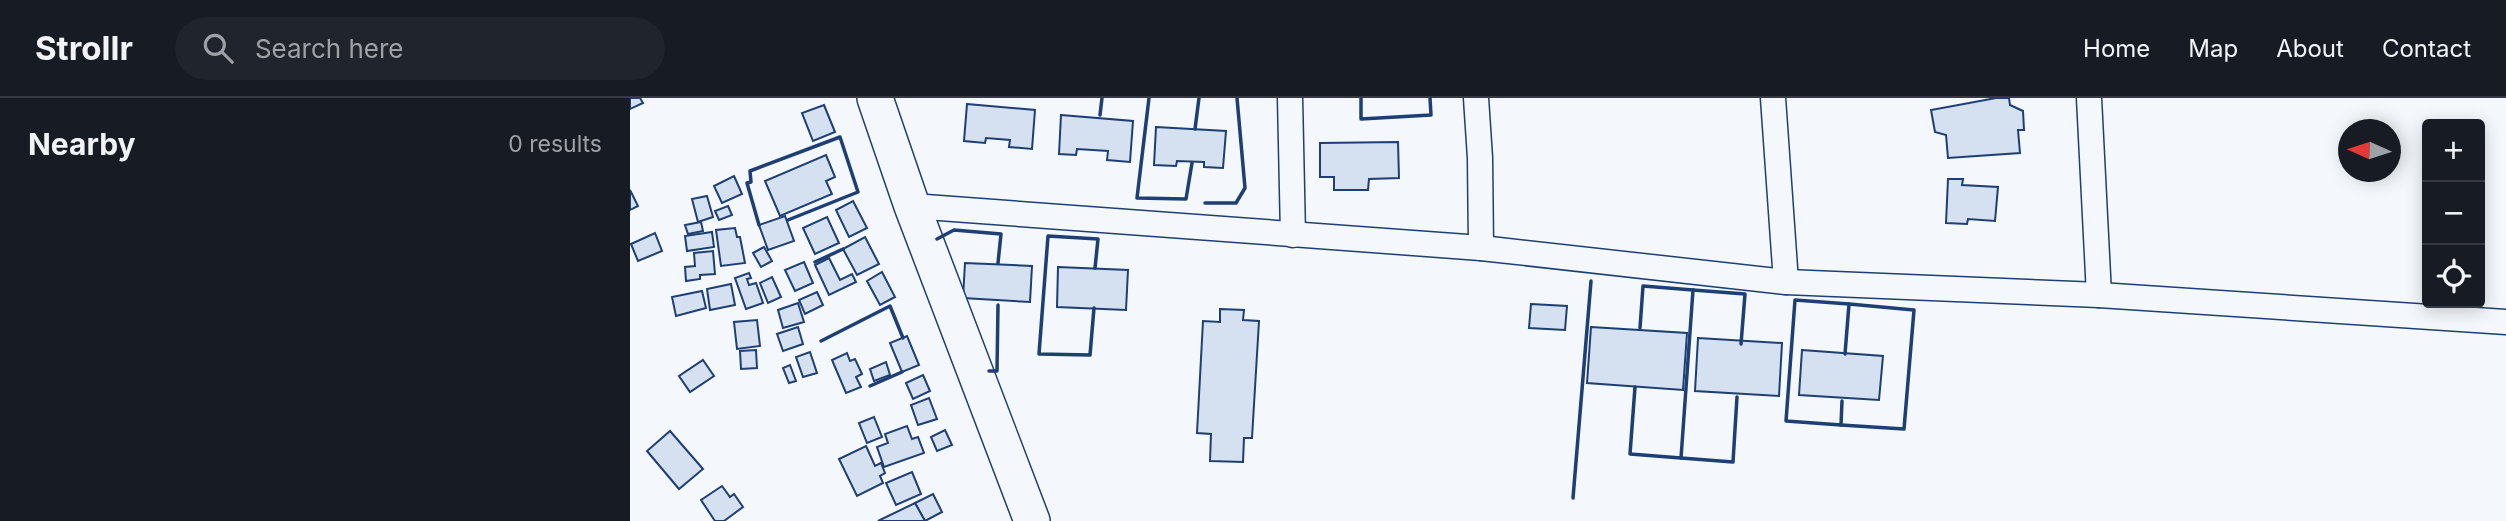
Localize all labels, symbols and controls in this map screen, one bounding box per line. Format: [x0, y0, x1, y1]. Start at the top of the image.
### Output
search box [175, 17, 665, 80]
text: Strollr [35, 28, 133, 68]
icon: search [199, 29, 237, 67]
text: Search here [255, 33, 404, 64]
text: Home [2083, 34, 2150, 63]
text: Map [2188, 34, 2238, 63]
text: About [2276, 34, 2344, 63]
text: Contact [2382, 34, 2471, 63]
north arrow [2338, 119, 2401, 182]
map controls [2422, 119, 2485, 308]
button: + [2422, 119, 2485, 182]
text: Nearby [28, 126, 136, 162]
text: 0 results [508, 130, 602, 158]
button: − [2422, 182, 2485, 245]
button: locate [2422, 245, 2485, 308]

